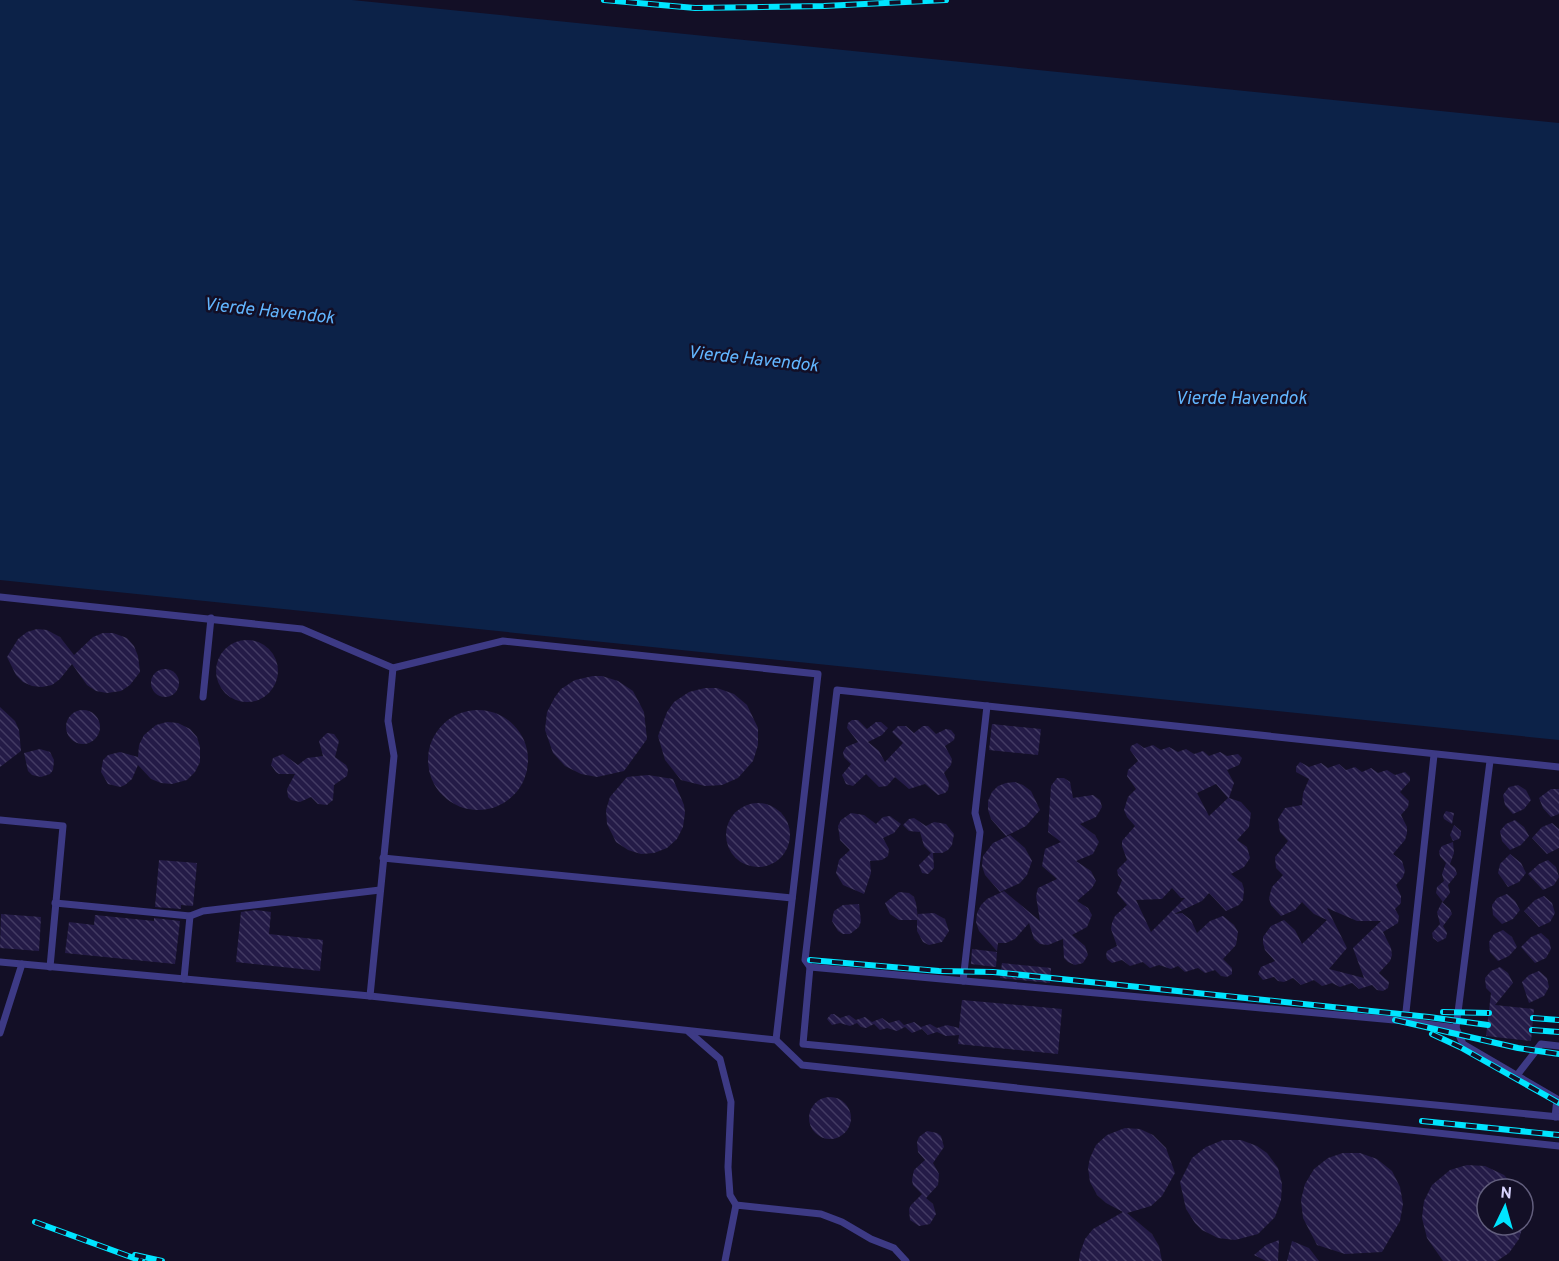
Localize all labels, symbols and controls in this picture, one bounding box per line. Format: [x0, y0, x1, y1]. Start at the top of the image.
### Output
water label: Vierde Havendok [202, 294, 336, 330]
water label: Vierde Havendok [686, 342, 820, 378]
water label: Vierde Havendok [1175, 388, 1308, 411]
north arrow [1475, 1177, 1535, 1237]
text: N [1500, 1184, 1513, 1205]

